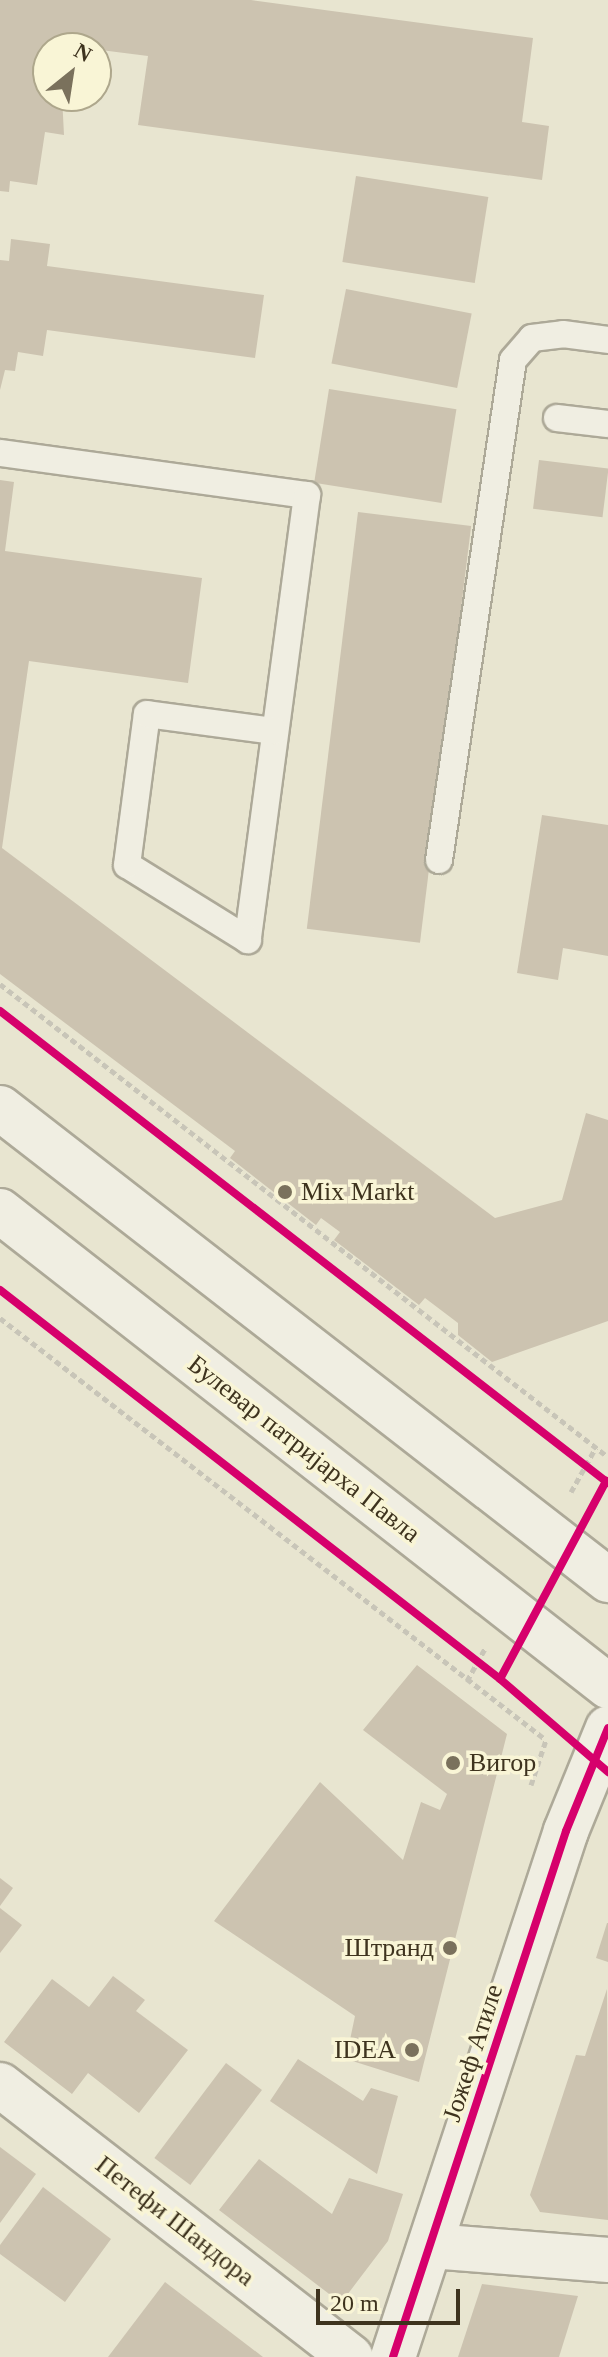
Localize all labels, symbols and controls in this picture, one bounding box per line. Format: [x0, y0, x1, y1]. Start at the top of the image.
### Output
north arrow [32, 32, 112, 112]
text: N [70, 38, 96, 67]
place label: Mix Markt [301, 1176, 414, 1208]
marker: Mix Markt [276, 1183, 294, 1201]
street label: Булевар патријарха Павла [182, 1349, 426, 1549]
place label: Вигор [469, 1747, 536, 1779]
marker: Вигор [444, 1754, 462, 1772]
place label: Штранд [344, 1932, 434, 1964]
marker: Штранд [441, 1939, 459, 1957]
street label: Јожеф Атиле [436, 1980, 510, 2126]
place label: IDEA [334, 2034, 396, 2066]
marker: IDEA [403, 2041, 421, 2059]
street label: Петефи Шандора [89, 2149, 261, 2293]
scale bar [320, 2273, 464, 2323]
text: 20 m [330, 2290, 379, 2316]

